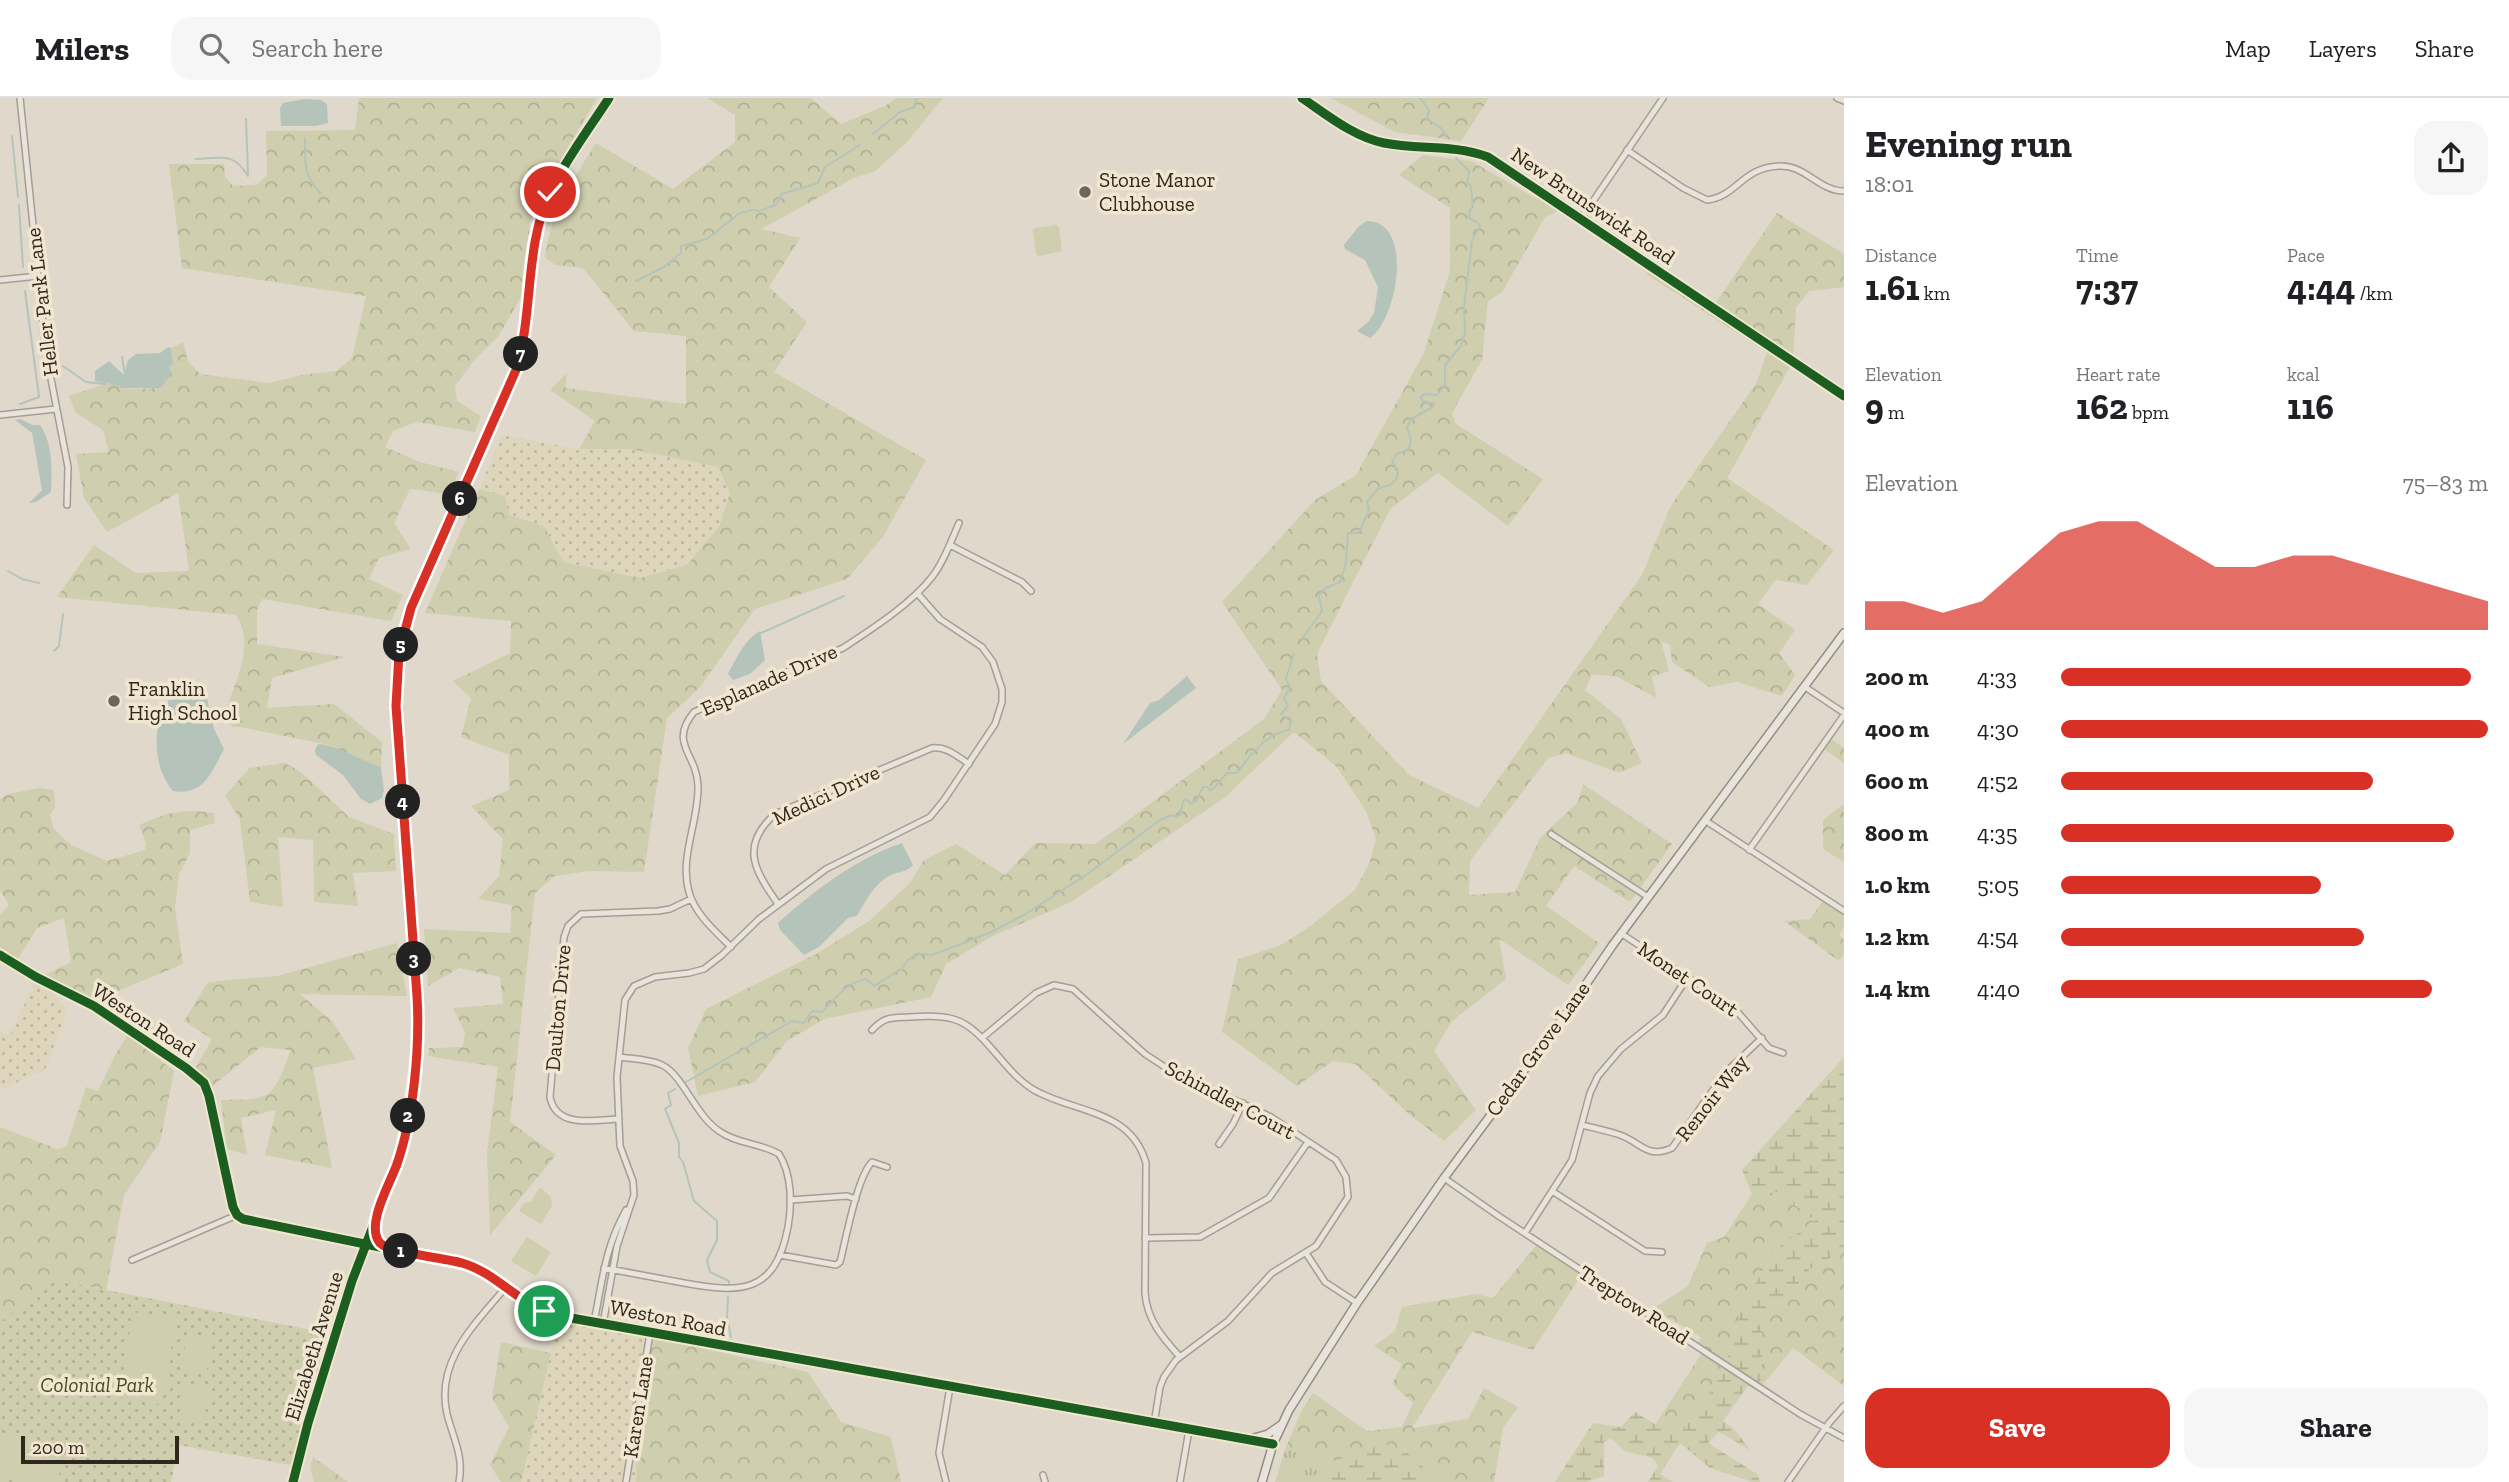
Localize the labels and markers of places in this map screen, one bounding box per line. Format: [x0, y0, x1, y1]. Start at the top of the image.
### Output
pin [520, 162, 580, 222]
place label: Stone Manor Clubhouse [1099, 167, 1216, 216]
marker: Stone Manor Clubhouse [1077, 184, 1093, 200]
pin: 7 [504, 336, 538, 372]
pin: 6 [442, 482, 477, 516]
pin: 5 [384, 628, 418, 662]
place label: Franklin High School [128, 676, 238, 725]
marker: Franklin High School [106, 693, 122, 709]
pin: 4 [386, 784, 420, 820]
pin: 3 [396, 942, 432, 976]
pin: 2 [390, 1098, 426, 1134]
pin: 1 [384, 1234, 418, 1268]
pin [514, 1281, 574, 1341]

